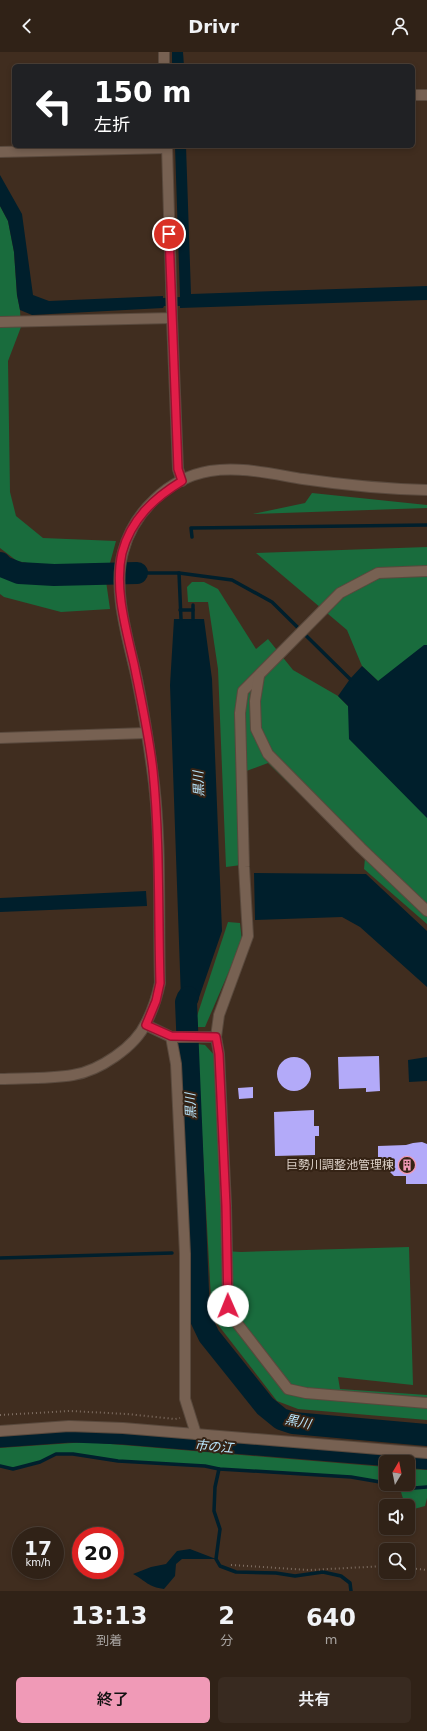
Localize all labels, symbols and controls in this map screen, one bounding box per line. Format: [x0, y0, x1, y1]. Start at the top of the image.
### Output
icon: back [16, 15, 38, 37]
icon: person [389, 15, 411, 37]
text: Drivr [188, 16, 239, 37]
text: 150 m [94, 76, 191, 109]
icon: left [28, 80, 80, 132]
text: 左折 [94, 114, 130, 135]
pin [152, 217, 186, 251]
icon: arrive [158, 223, 180, 245]
water label: 黒川 [190, 769, 206, 797]
water label: 黒川 [182, 1091, 198, 1119]
building icon: 巨勢川調整池管理棟 [397, 1155, 417, 1175]
place label: 巨勢川調整池管理棟 [286, 1158, 394, 1172]
position arrow [207, 1285, 249, 1327]
water label: 黒川 [284, 1411, 314, 1432]
water label: 市の江 [194, 1437, 236, 1456]
north arrow [379, 1455, 415, 1491]
map controls [379, 1455, 415, 1579]
button: sound [379, 1499, 415, 1535]
speed limit sign: 20 [72, 1527, 124, 1579]
text: 17 [24, 1536, 52, 1560]
button: search [379, 1543, 415, 1579]
text: km/h [25, 1557, 51, 1568]
text: 13:13 [71, 1602, 147, 1630]
text: 2 [218, 1602, 235, 1630]
text: 640 [306, 1604, 356, 1632]
text: m [325, 1632, 337, 1647]
text: 到着 [96, 1633, 122, 1648]
text: 分 [220, 1633, 233, 1648]
button: 終了 [16, 1677, 210, 1723]
button: 共有 [218, 1677, 411, 1723]

